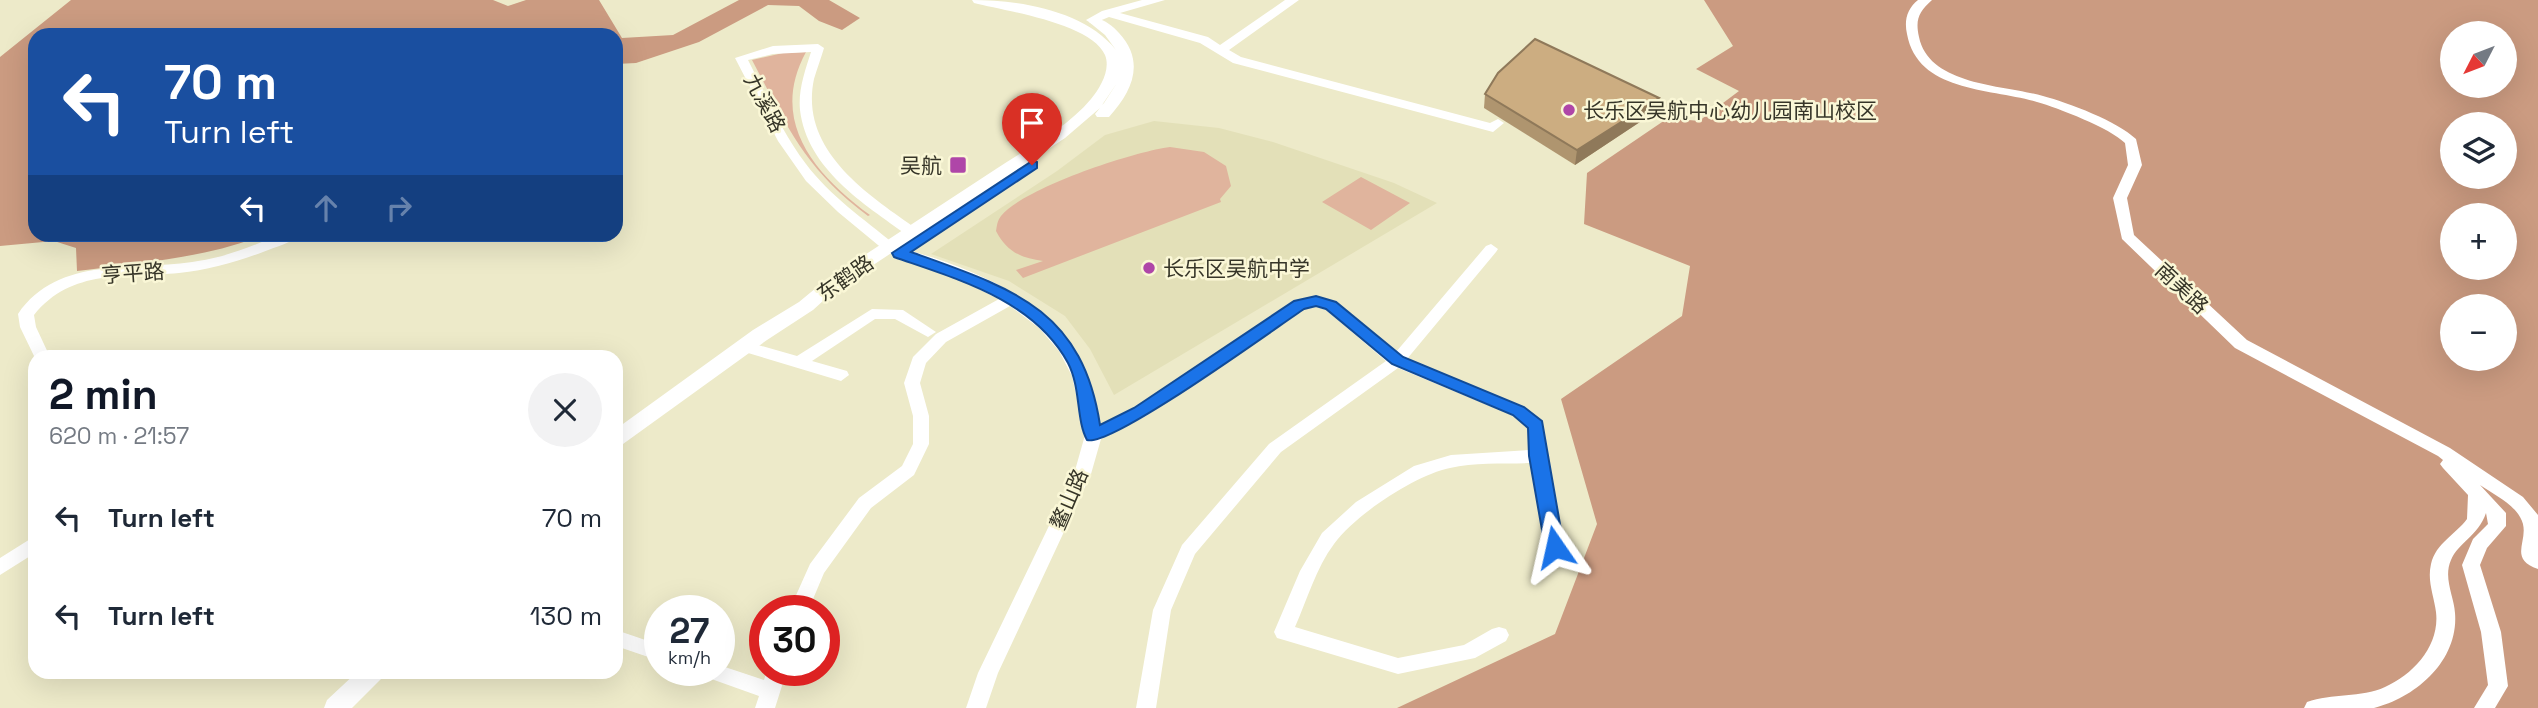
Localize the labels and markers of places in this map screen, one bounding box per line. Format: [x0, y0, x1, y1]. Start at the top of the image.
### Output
pin [1002, 93, 1062, 165]
place label: 长乐区吴航中心幼儿园南山校区 [1583, 97, 1877, 124]
marker: 长乐区吴航中心幼儿园南山校区 [1561, 102, 1577, 118]
place label: 吴航 [900, 152, 942, 179]
marker: 吴航 [948, 155, 968, 175]
place label: 长乐区吴航中学 [1163, 255, 1310, 282]
marker: 长乐区吴航中学 [1141, 260, 1157, 276]

